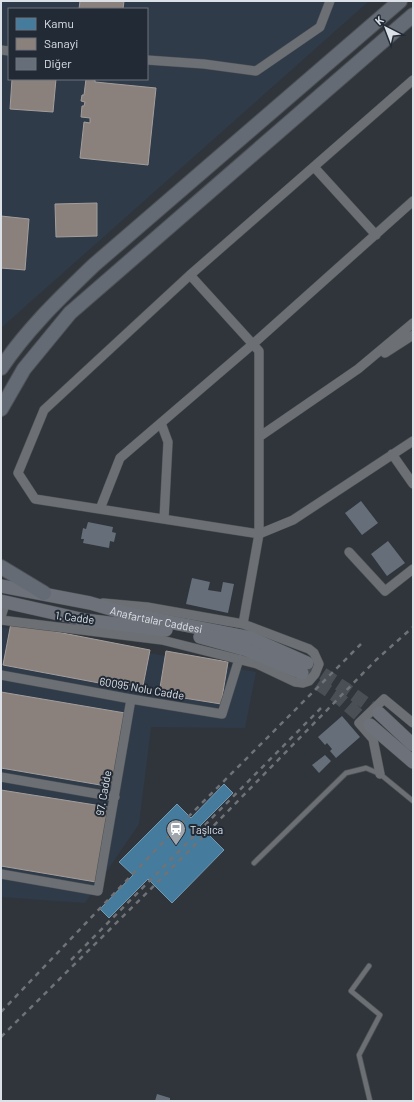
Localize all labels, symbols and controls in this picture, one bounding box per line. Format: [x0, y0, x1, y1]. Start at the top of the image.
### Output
legend [8, 8, 148, 80]
north arrow [366, 8, 406, 48]
text: K [372, 13, 386, 27]
text: Kamu [44, 16, 74, 30]
text: Sanayi [44, 36, 78, 50]
text: Diğer [44, 56, 72, 70]
street label: Anafartalar Caddesi [109, 603, 204, 635]
street label: 1. Cadde [55, 608, 95, 626]
street label: 60095 Nolu Cadde [99, 674, 186, 702]
street label: 97. Cadde [93, 769, 113, 817]
station icon: Taşlıca [165, 818, 187, 846]
place label: Taşlıca [190, 823, 223, 836]

